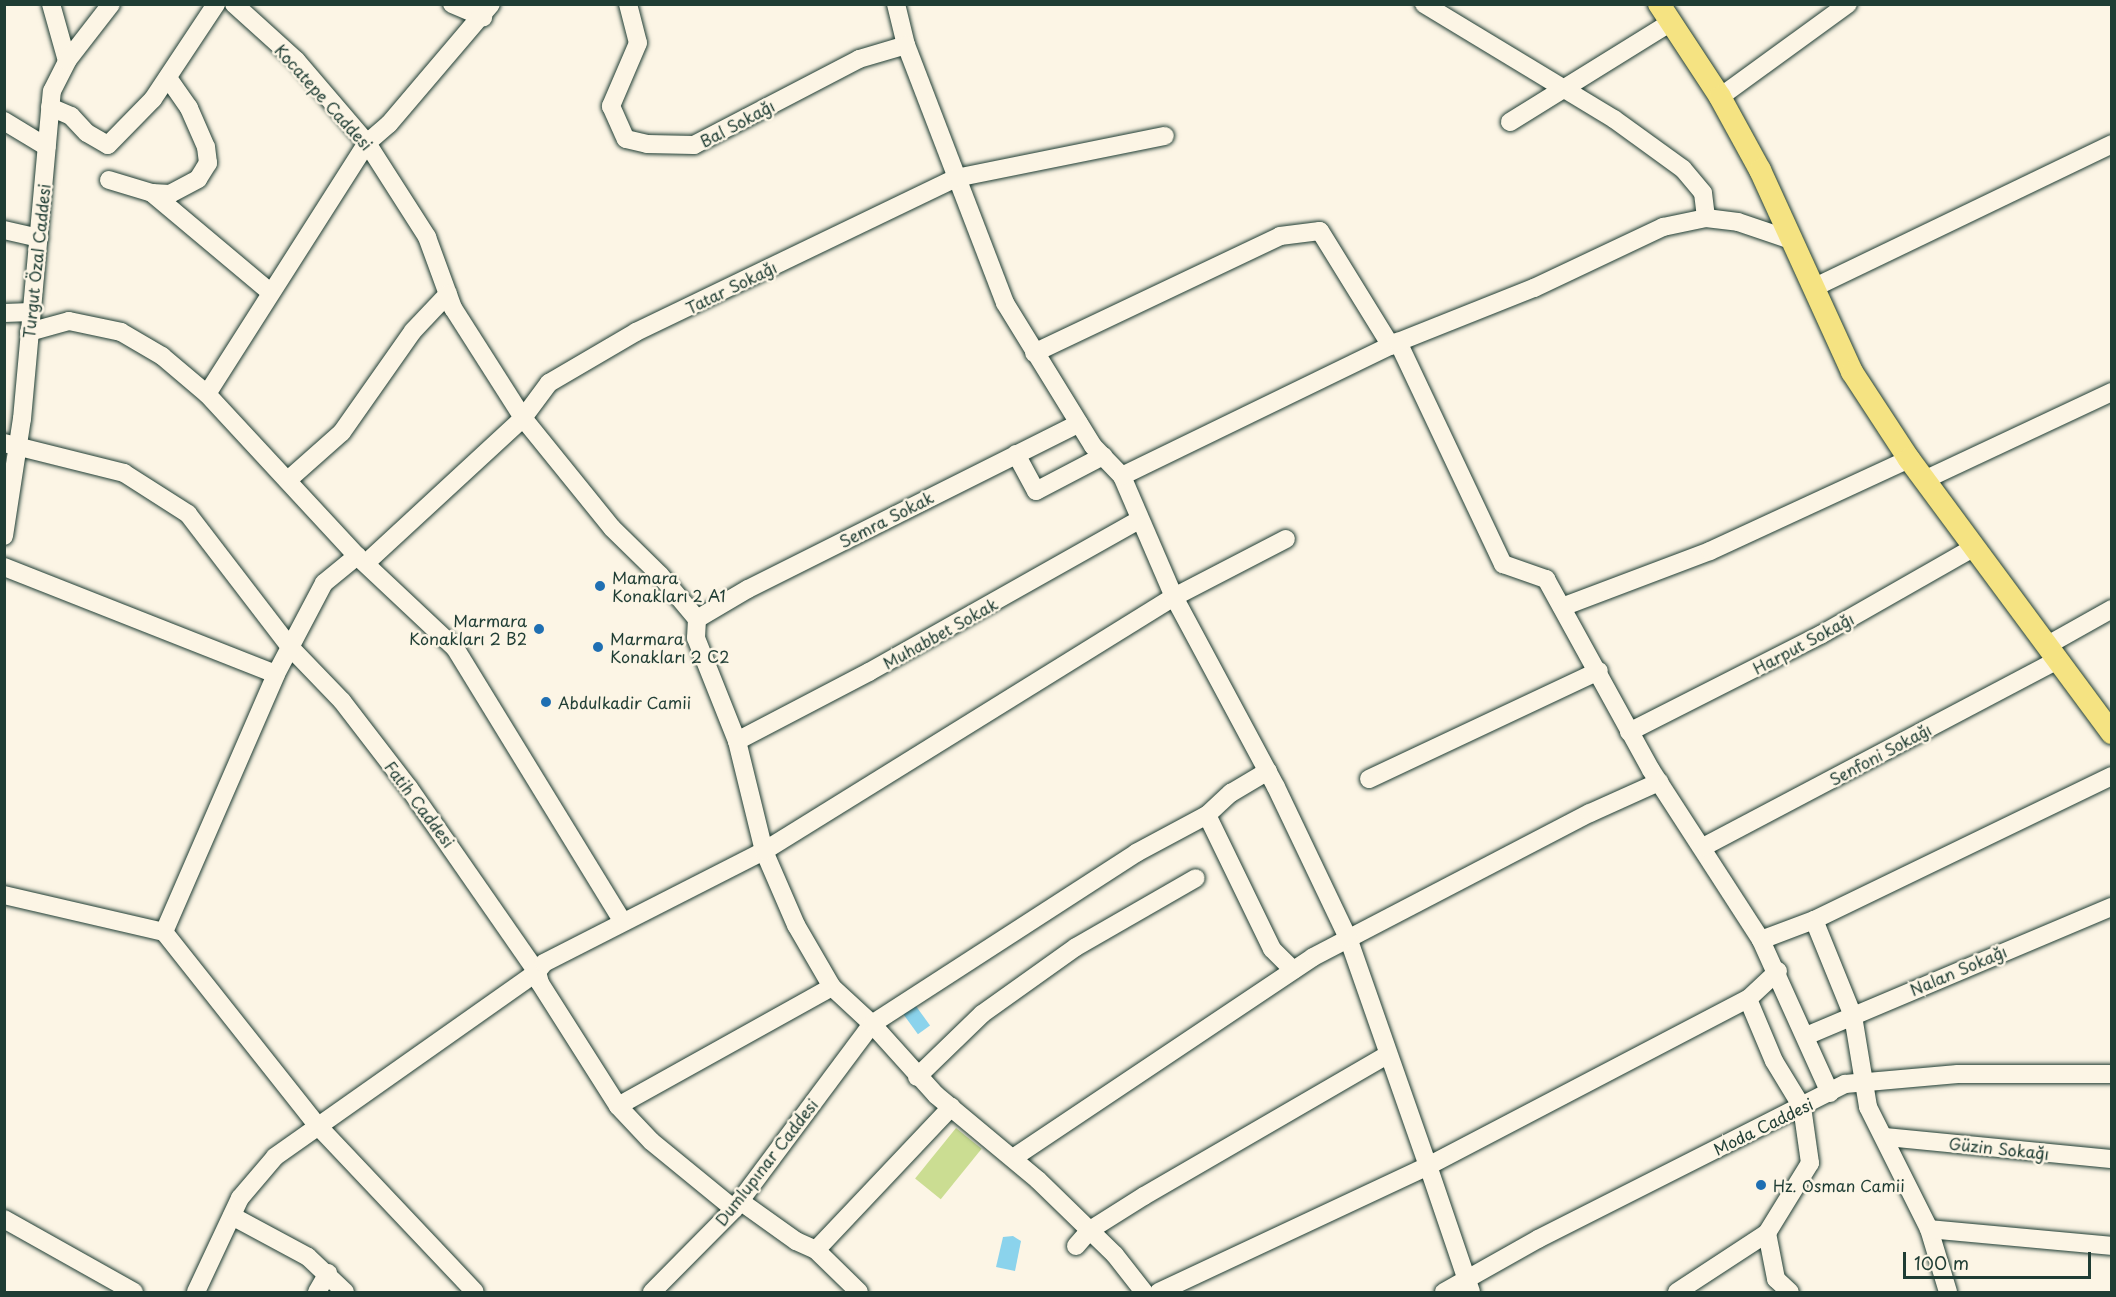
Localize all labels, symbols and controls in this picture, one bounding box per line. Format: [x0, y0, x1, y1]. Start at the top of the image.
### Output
street label: Kocatepe Caddesi [271, 40, 377, 154]
street label: Bal Sokağı [696, 95, 778, 151]
street label: Turgut Özal Caddesi [18, 182, 54, 340]
street label: Tatar Sokağı [682, 257, 780, 317]
street label: Semra Sokak [835, 487, 937, 551]
place label: Mamara Konakları 2 A1 [612, 567, 727, 605]
marker: Mamara Konakları 2 A1 [593, 579, 607, 593]
street label: Muhabbet Sokak [879, 593, 1001, 673]
street label: Harput Sokağı [1749, 608, 1857, 678]
place label: Marmara Konakları 2 B2 [409, 610, 527, 648]
marker: Marmara Konakları 2 B2 [532, 622, 546, 636]
place label: Marmara Konakları 2 C2 [610, 628, 730, 666]
marker: Marmara Konakları 2 C2 [591, 640, 605, 654]
place label: Abdulkadir Camii [558, 692, 691, 712]
marker: Abdulkadir Camii [539, 695, 553, 709]
street label: Senfoni Sokağı [1825, 719, 1935, 789]
street label: Fatih Caddesi [381, 757, 459, 851]
street label: Nalan Sokağı [1907, 941, 2009, 999]
street label: Moda Caddesi [1710, 1094, 1816, 1158]
street label: Dumlupınar Caddesi [711, 1095, 821, 1229]
street label: Güzin Sokağı [1948, 1133, 2050, 1163]
place label: Hz. Osman Camii [1773, 1175, 1907, 1195]
marker: Hz. Osman Camii [1754, 1178, 1768, 1192]
scale bar [1906, 1240, 2094, 1278]
text: 100 m [1914, 1249, 1969, 1276]

